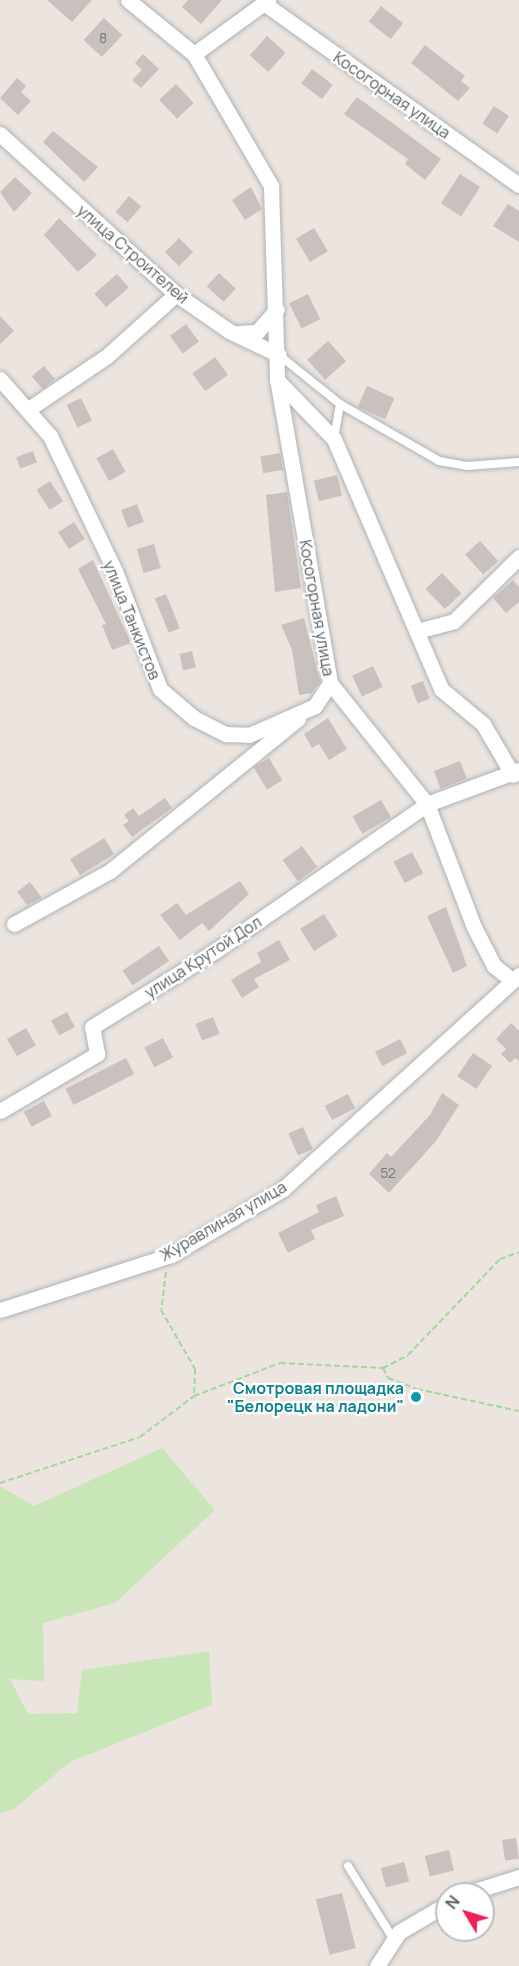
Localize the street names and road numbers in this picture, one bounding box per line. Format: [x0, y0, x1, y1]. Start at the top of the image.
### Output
street label: Косогорная улица [330, 48, 454, 142]
street label: улица Строителей [73, 200, 193, 308]
street label: Косогорная улица [296, 538, 338, 678]
street label: улица Танкистов [99, 558, 165, 682]
street label: улица Крутой Дол [141, 912, 265, 1002]
street label: Журавлиная улица [156, 1177, 290, 1265]

